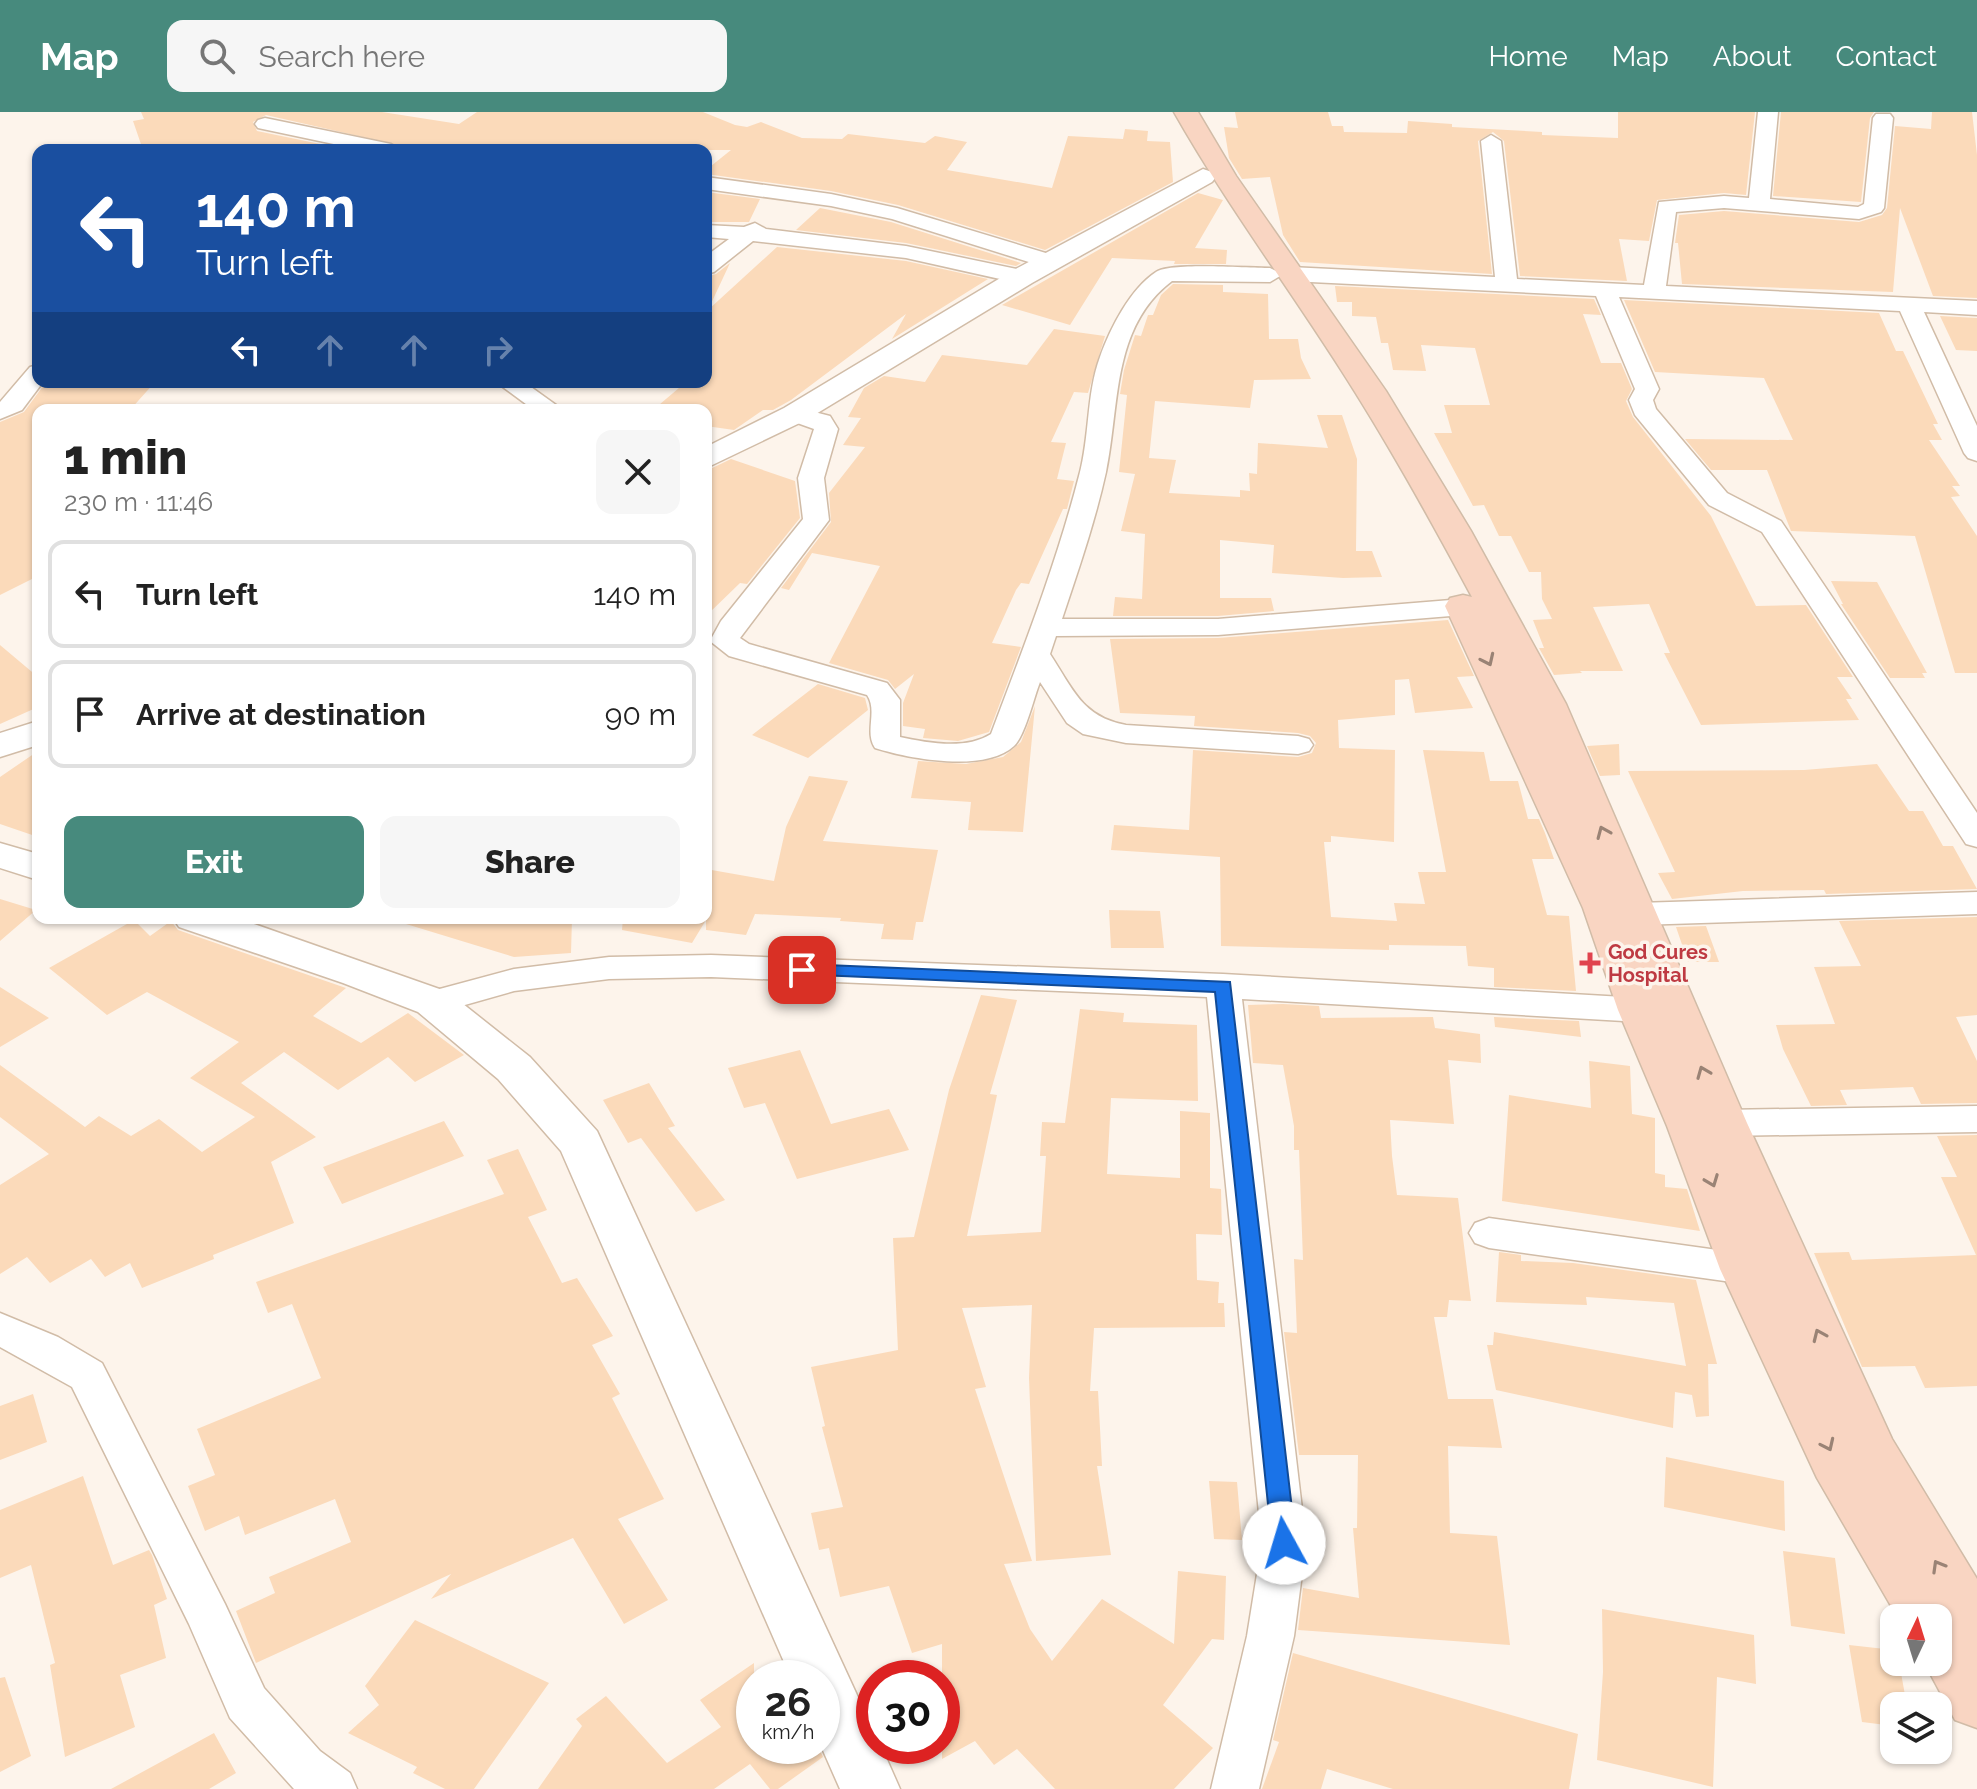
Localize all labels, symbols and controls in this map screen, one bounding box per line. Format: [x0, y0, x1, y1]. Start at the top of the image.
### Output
search box [167, 20, 727, 92]
text: Map [40, 34, 119, 79]
icon: search [195, 34, 239, 78]
text: Search here [259, 39, 425, 74]
text: Home [1488, 40, 1568, 73]
text: Map [1612, 40, 1669, 73]
text: About [1713, 40, 1792, 73]
text: Contact [1836, 40, 1937, 73]
text: 140 m [196, 174, 356, 240]
icon: left [64, 176, 168, 280]
text: Turn left [196, 241, 334, 283]
icon: left [224, 328, 268, 372]
icon: ahead [308, 328, 352, 372]
icon: ahead [392, 328, 436, 372]
icon: right [476, 328, 520, 372]
text: 1 min [64, 429, 187, 485]
button: close [596, 430, 680, 514]
text: 230 m · 11:46 [64, 487, 213, 517]
icon: left [68, 572, 112, 616]
text: Turn left [136, 577, 258, 612]
text: 140 m [593, 577, 676, 612]
one-way arrow [1478, 651, 1494, 666]
icon: arrive [68, 692, 112, 736]
text: Arrive at destination [136, 697, 426, 732]
text: 90 m [605, 697, 676, 732]
button: Exit [64, 816, 364, 908]
button: Share [380, 816, 680, 908]
one-way arrow [1596, 826, 1612, 840]
pin [768, 936, 836, 1004]
place label: God Cures Hospital [1608, 940, 1708, 987]
icon: arrive [780, 948, 824, 992]
marker: God Cures Hospital [1579, 952, 1601, 974]
one-way arrow [1696, 1066, 1712, 1080]
one-way arrow [1702, 1173, 1719, 1187]
one-way arrow [1812, 1329, 1828, 1344]
one-way arrow [1818, 1436, 1834, 1451]
position arrow [1242, 1501, 1326, 1585]
one-way arrow [1932, 1560, 1948, 1575]
north arrow [1880, 1604, 1952, 1676]
map controls [1880, 1604, 1952, 1764]
speed limit sign: 30 [856, 1660, 960, 1764]
text: 26 [765, 1678, 811, 1725]
button: layers [1880, 1692, 1952, 1764]
text: km/h [762, 1720, 814, 1744]

